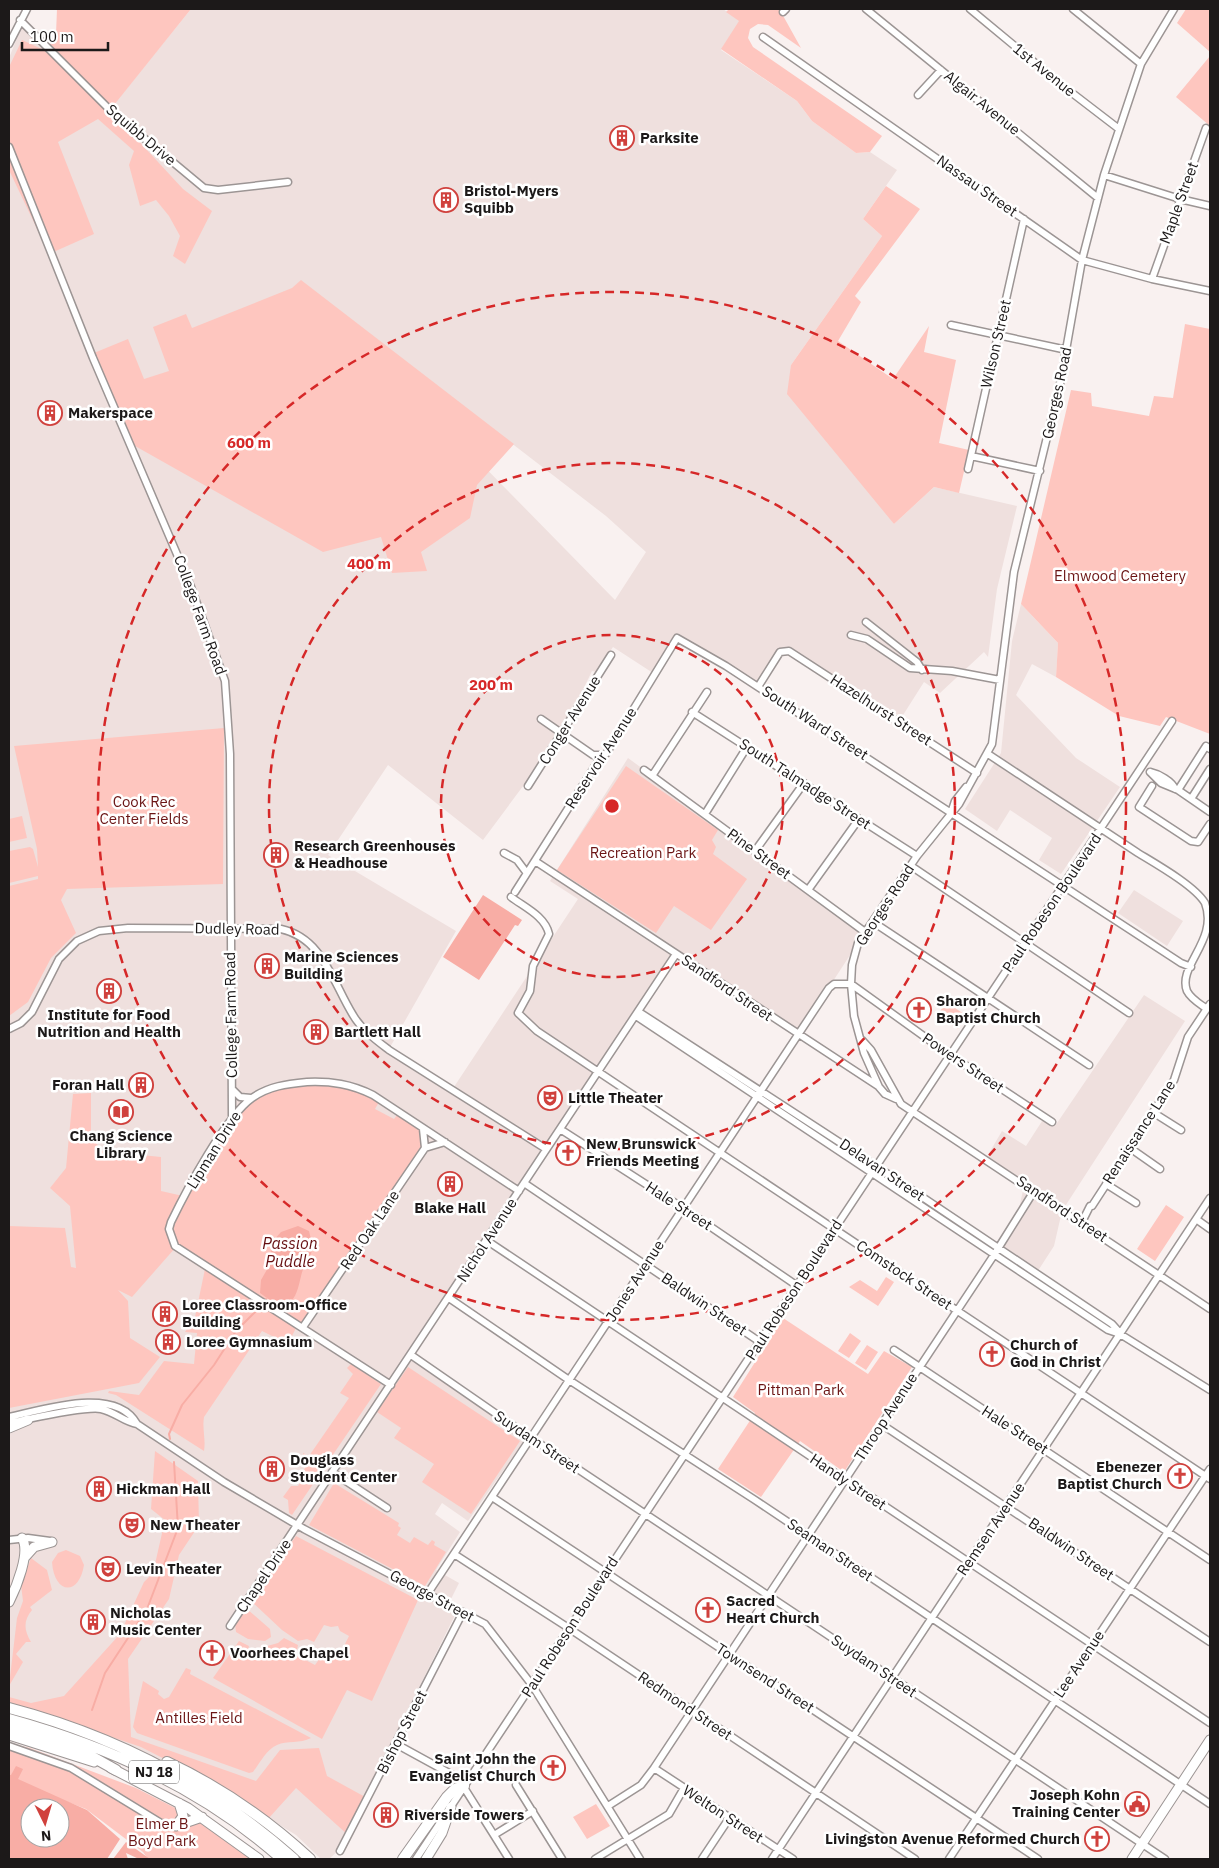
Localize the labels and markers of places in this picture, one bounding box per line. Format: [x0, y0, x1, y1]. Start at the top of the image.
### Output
building icon: Parksite [609, 125, 635, 151]
place label: Parksite [640, 128, 699, 147]
place label: Bristol-Myers Squibb [464, 181, 559, 217]
building icon: Bristol-Myers Squibb [433, 187, 459, 213]
building icon: Makerspace [37, 400, 63, 426]
place label: Makerspace [68, 403, 153, 422]
centre of rings [603, 797, 621, 815]
place label: Research Greenhouses & Headhouse [294, 836, 456, 872]
building icon: Research Greenhouses & Headhouse [263, 842, 289, 868]
place label: Marine Sciences Building [284, 947, 399, 983]
building icon: Marine Sciences Building [254, 953, 280, 979]
building icon: Institute for Food Nutrition and Health [96, 978, 122, 1004]
place label: Sharon Baptist Church [936, 991, 1041, 1027]
church icon: Sharon Baptist Church [906, 997, 932, 1023]
place label: Institute for Food Nutrition and Health [37, 1005, 181, 1041]
building icon: Bartlett Hall [303, 1019, 329, 1045]
place label: Bartlett Hall [334, 1022, 421, 1041]
building icon: Foran Hall [128, 1072, 154, 1098]
place label: Foran Hall [52, 1075, 124, 1094]
theatre icon: Little Theater [537, 1085, 563, 1111]
place label: Little Theater [568, 1088, 663, 1107]
library icon: Chang Science Library [108, 1099, 134, 1125]
place label: Chang Science Library [70, 1126, 172, 1162]
place label: New Brunswick Friends Meeting [586, 1134, 699, 1170]
church icon: New Brunswick Friends Meeting [555, 1140, 581, 1166]
building icon: Blake Hall [437, 1171, 463, 1197]
place label: Blake Hall [414, 1198, 486, 1217]
place label: Loree Classroom-Office Building [182, 1295, 347, 1331]
building icon: Loree Classroom-Office Building [152, 1301, 178, 1327]
building icon: Loree Gymnasium [155, 1329, 181, 1355]
place label: Loree Gymnasium [186, 1332, 313, 1351]
place label: Church of God in Christ [1010, 1335, 1101, 1371]
church icon: Church of God in Christ [979, 1341, 1005, 1367]
place label: Douglass Student Center [290, 1450, 397, 1486]
building icon: Douglass Student Center [259, 1456, 285, 1482]
place label: Ebenezer Baptist Church [1057, 1457, 1162, 1493]
church icon: Ebenezer Baptist Church [1167, 1463, 1193, 1489]
building icon: Hickman Hall [86, 1476, 112, 1502]
place label: Hickman Hall [116, 1479, 211, 1498]
theatre icon: New Theater [119, 1512, 145, 1538]
place label: New Theater [150, 1515, 240, 1534]
theatre icon: Levin Theater [95, 1556, 121, 1582]
place label: Levin Theater [126, 1559, 222, 1578]
place label: Sacred Heart Church [726, 1591, 820, 1627]
church icon: Sacred Heart Church [695, 1597, 721, 1623]
place label: Nicholas Music Center [110, 1603, 202, 1639]
building icon: Nicholas Music Center [80, 1609, 106, 1635]
church icon: Voorhees Chapel [199, 1640, 225, 1666]
place label: Voorhees Chapel [230, 1643, 349, 1662]
place label: Saint John the Evangelist Church [409, 1749, 536, 1785]
church icon: Saint John the Evangelist Church [540, 1755, 566, 1781]
place label: Joseph Kohn Training Center [1012, 1785, 1120, 1821]
public building icon: Joseph Kohn Training Center [1124, 1791, 1150, 1817]
building icon: Riverside Towers [373, 1802, 399, 1828]
place label: Riverside Towers [404, 1805, 525, 1824]
church icon: Livingston Avenue Reformed Church [1084, 1826, 1110, 1852]
place label: Livingston Avenue Reformed Church [825, 1829, 1080, 1848]

